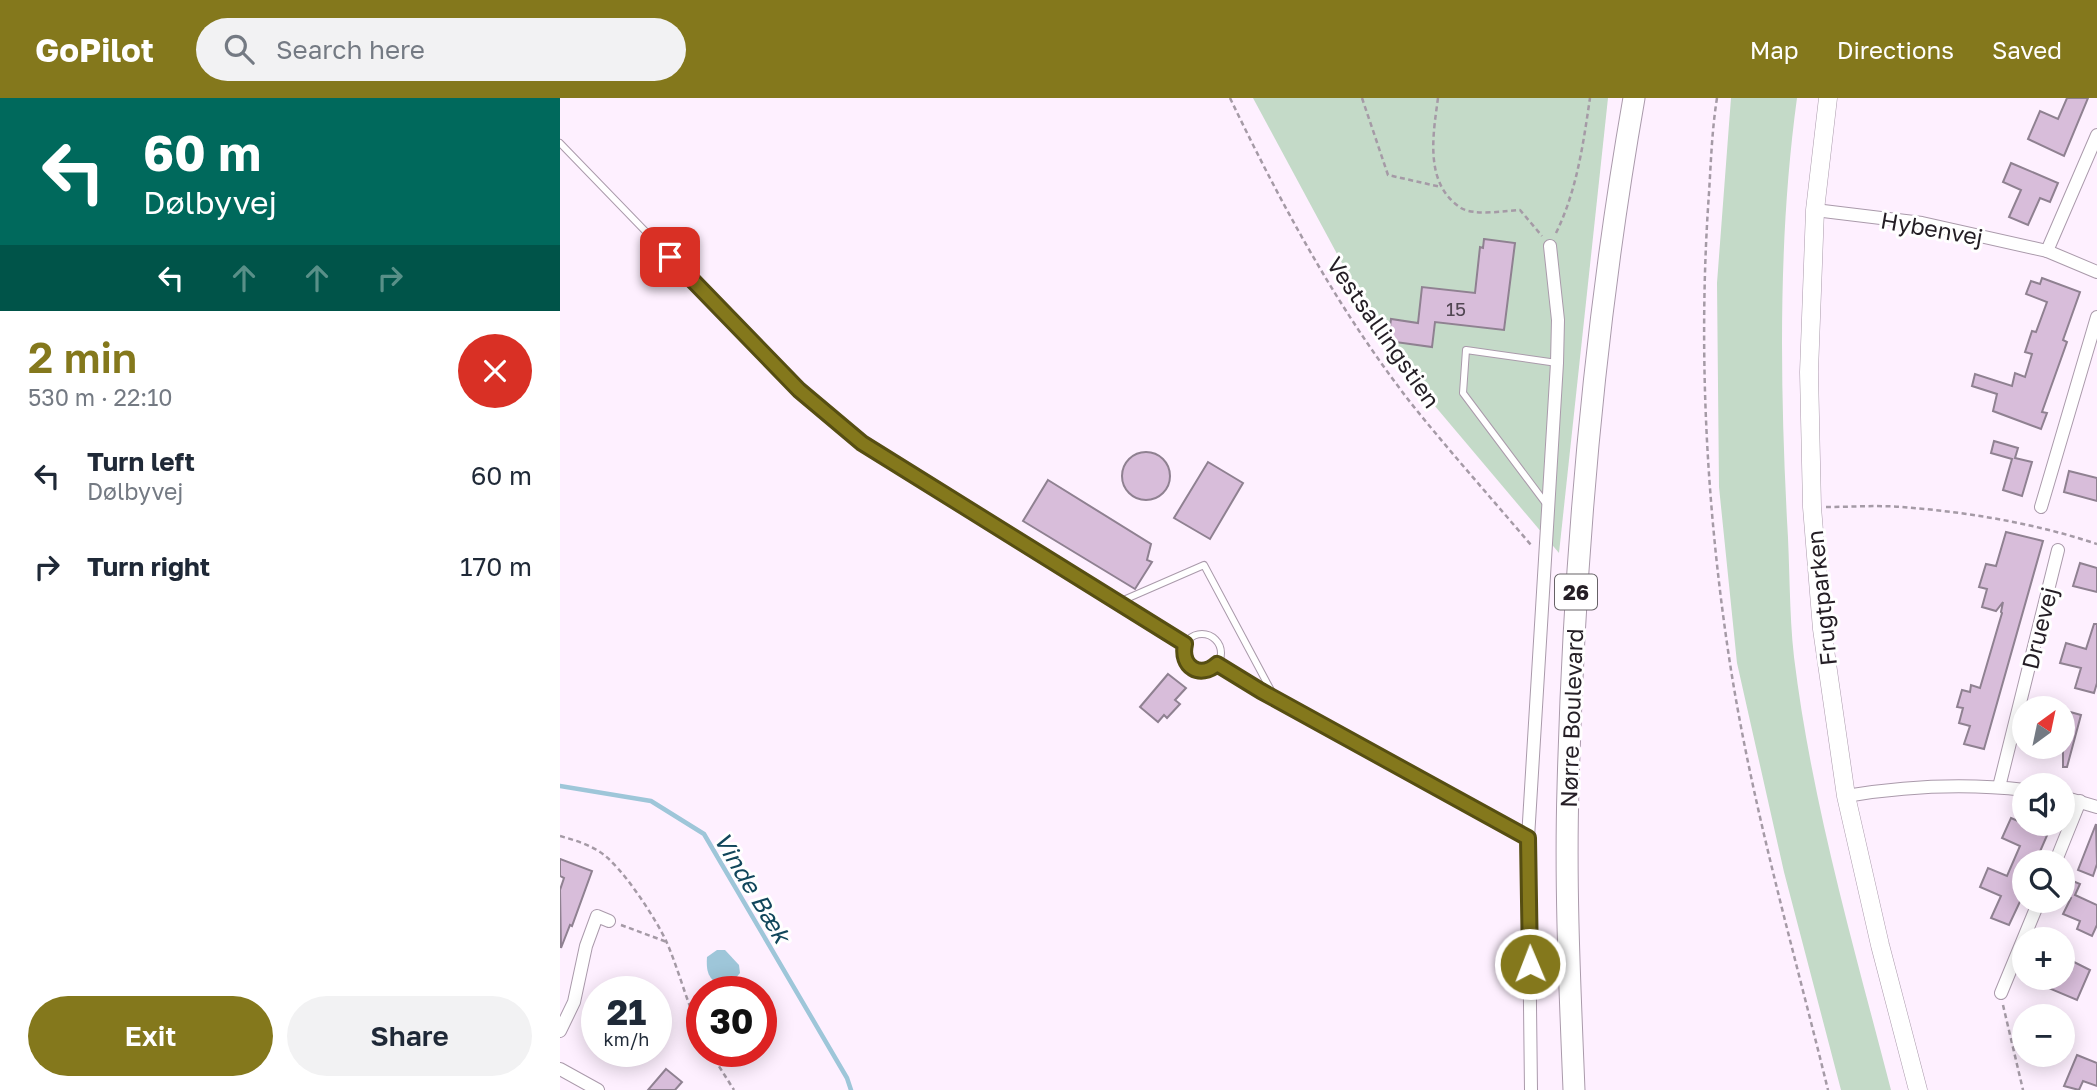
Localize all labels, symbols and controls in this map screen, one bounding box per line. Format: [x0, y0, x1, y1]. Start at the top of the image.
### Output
search box [196, 18, 686, 81]
text: GoPilot [35, 30, 154, 69]
icon: search [220, 30, 258, 68]
text: Search here [276, 34, 425, 65]
text: Map [1750, 35, 1799, 64]
text: Directions [1837, 35, 1954, 64]
text: Saved [1992, 35, 2062, 64]
text: 60 m [143, 123, 261, 182]
icon: left [28, 126, 119, 217]
text: Dølbyvej [143, 183, 277, 221]
street label: Hybenvej [1879, 205, 1985, 251]
pin [640, 227, 700, 287]
icon: arrive [651, 238, 689, 276]
street label: Vestsallingstien [1321, 251, 1447, 413]
icon: left [152, 259, 190, 297]
icon: ahead [225, 259, 263, 297]
icon: ahead [298, 259, 336, 297]
icon: right [371, 259, 409, 297]
house number: 15 [1446, 297, 1466, 320]
text: 2 min [28, 332, 137, 382]
button: close [458, 334, 532, 408]
text: 530 m · 22:10 [28, 383, 173, 411]
text: Turn left [87, 446, 195, 477]
icon: left [28, 457, 66, 495]
text: 60 m [471, 460, 532, 491]
text: Dølbyvej [87, 477, 183, 505]
street label: Frugtparken [1800, 529, 1842, 667]
icon: right [28, 548, 66, 586]
text: Turn right [87, 551, 210, 582]
text: 170 m [460, 551, 532, 582]
road number: 26 [1555, 574, 1597, 610]
street label: Druevej [2015, 584, 2063, 672]
street label: Nørre Boulevard [1554, 628, 1588, 808]
north arrow [2012, 696, 2076, 760]
map controls [2012, 696, 2075, 1067]
button: sound [2012, 773, 2075, 836]
water label: Vinde Bæk [709, 826, 799, 950]
button: search [2012, 850, 2075, 913]
position arrow [1493, 927, 1567, 1001]
button: + [2012, 927, 2075, 990]
speed limit sign: 30 [686, 976, 777, 1067]
text: 21 [607, 991, 646, 1033]
button: Exit [28, 996, 273, 1076]
button: Share [287, 996, 532, 1076]
button: − [2012, 1004, 2075, 1067]
text: km/h [604, 1028, 649, 1050]

